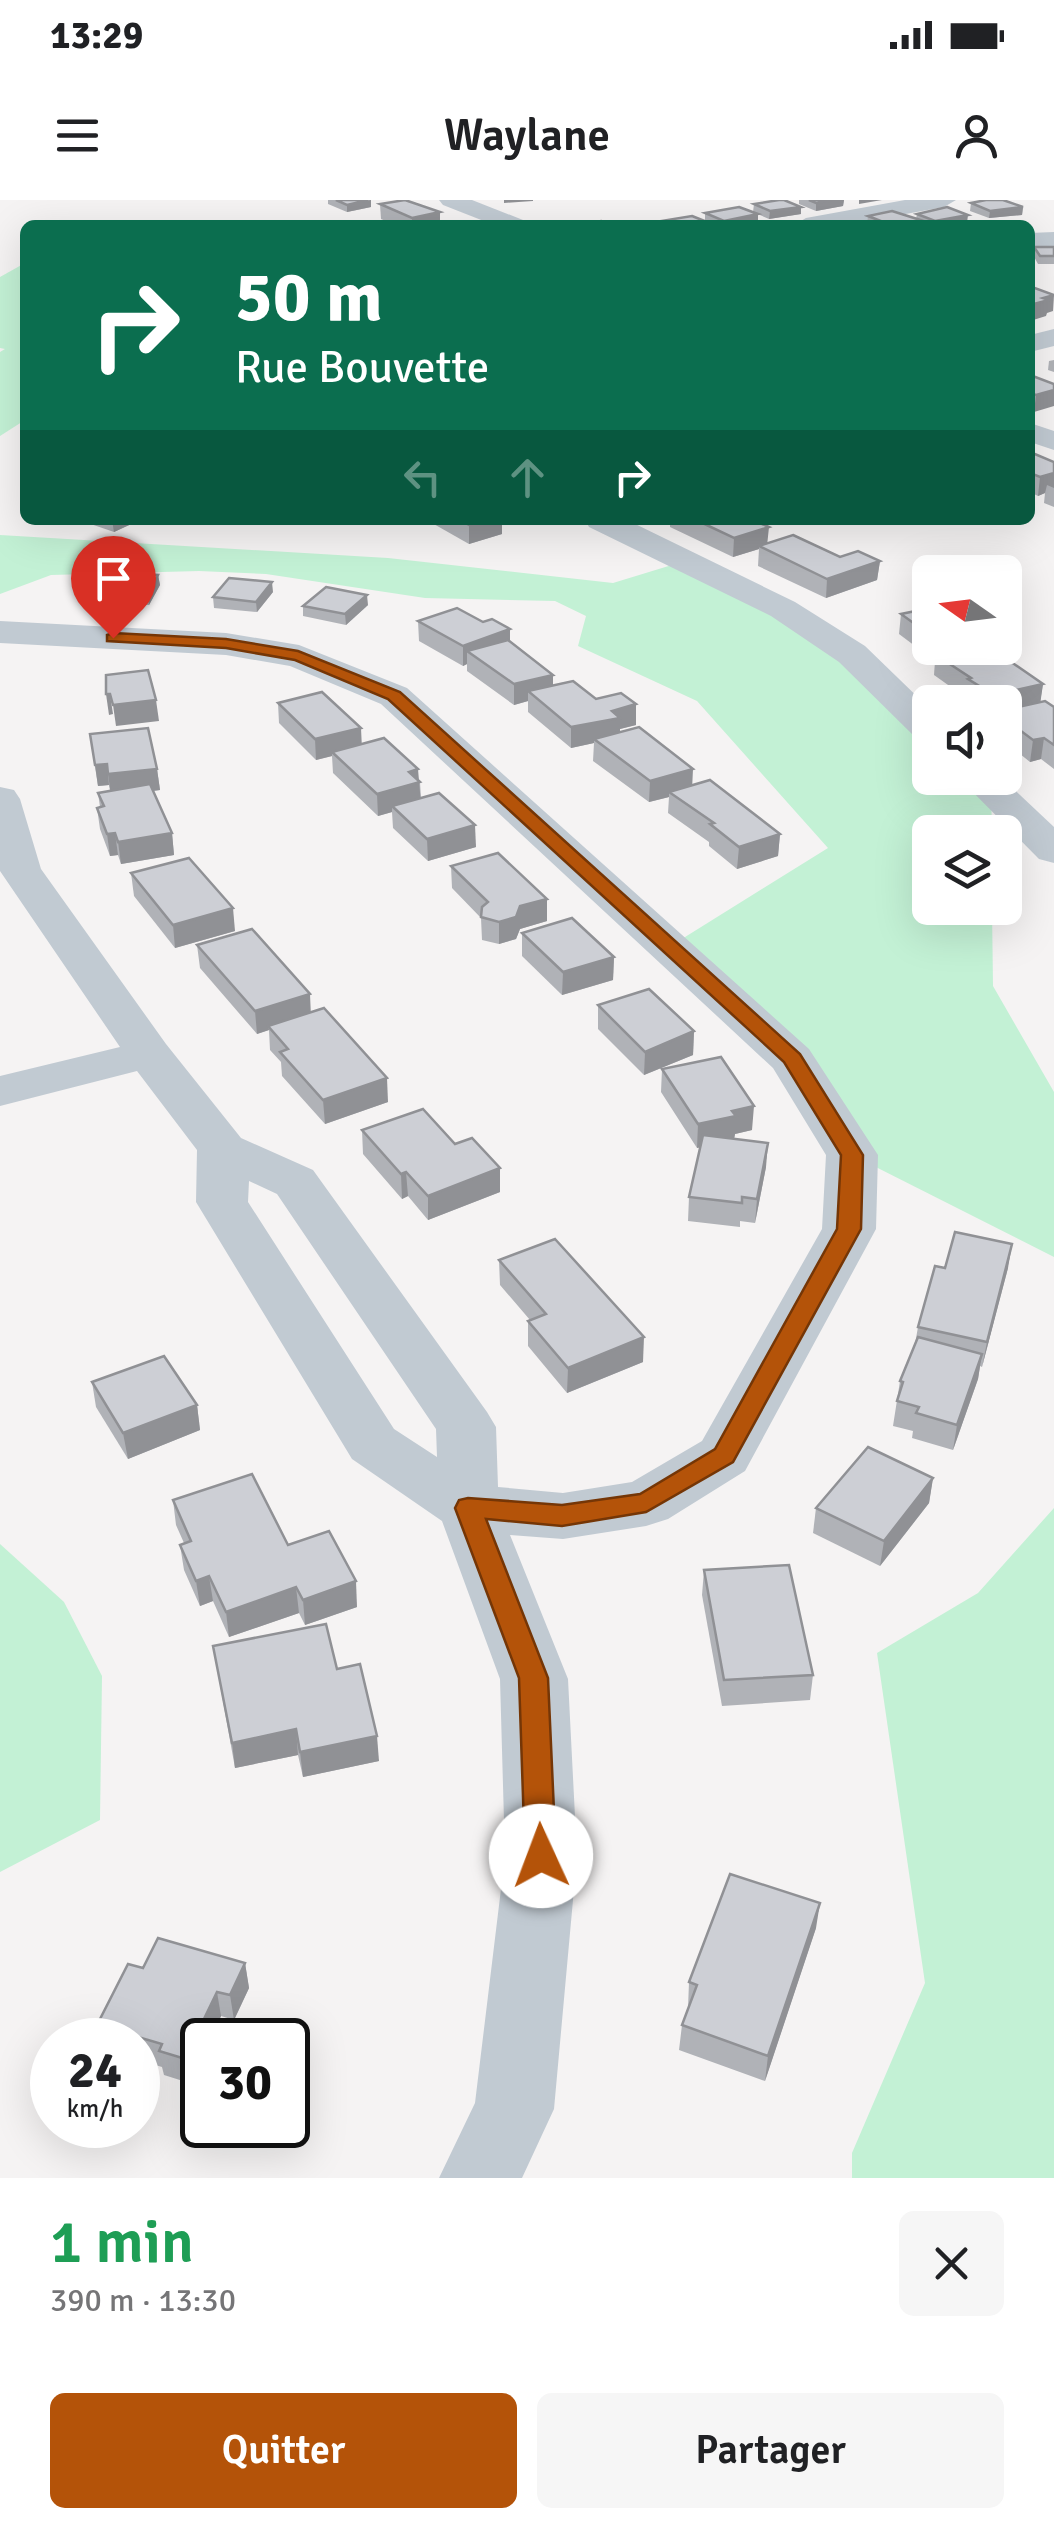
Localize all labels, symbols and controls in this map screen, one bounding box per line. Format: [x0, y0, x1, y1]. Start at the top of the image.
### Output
text: 13:29 [50, 12, 143, 59]
icon: menu [50, 108, 105, 163]
text: Waylane [444, 108, 610, 163]
icon: person [949, 108, 1004, 163]
text: 50 m [235, 254, 383, 340]
icon: right [70, 260, 200, 390]
text: Rue Bouvette [235, 340, 489, 395]
icon: left [395, 450, 450, 505]
icon: ahead [500, 450, 555, 505]
icon: right [605, 450, 660, 505]
pin [71, 536, 156, 639]
icon: arrive [86, 551, 141, 606]
north arrow [912, 555, 1022, 665]
map controls [912, 555, 1022, 925]
button: sound [912, 685, 1022, 795]
button: layers [912, 815, 1022, 925]
position arrow [489, 1804, 593, 1908]
speed limit sign: 30 [180, 2018, 310, 2148]
text: 24 [68, 2040, 122, 2102]
text: km/h [67, 2093, 123, 2124]
text: 1 min [50, 2206, 194, 2280]
button: close [899, 2211, 1004, 2316]
text: 390 m · 13:30 [50, 2281, 236, 2320]
button: Quitter [50, 2393, 517, 2508]
button: Partager [537, 2393, 1004, 2508]

